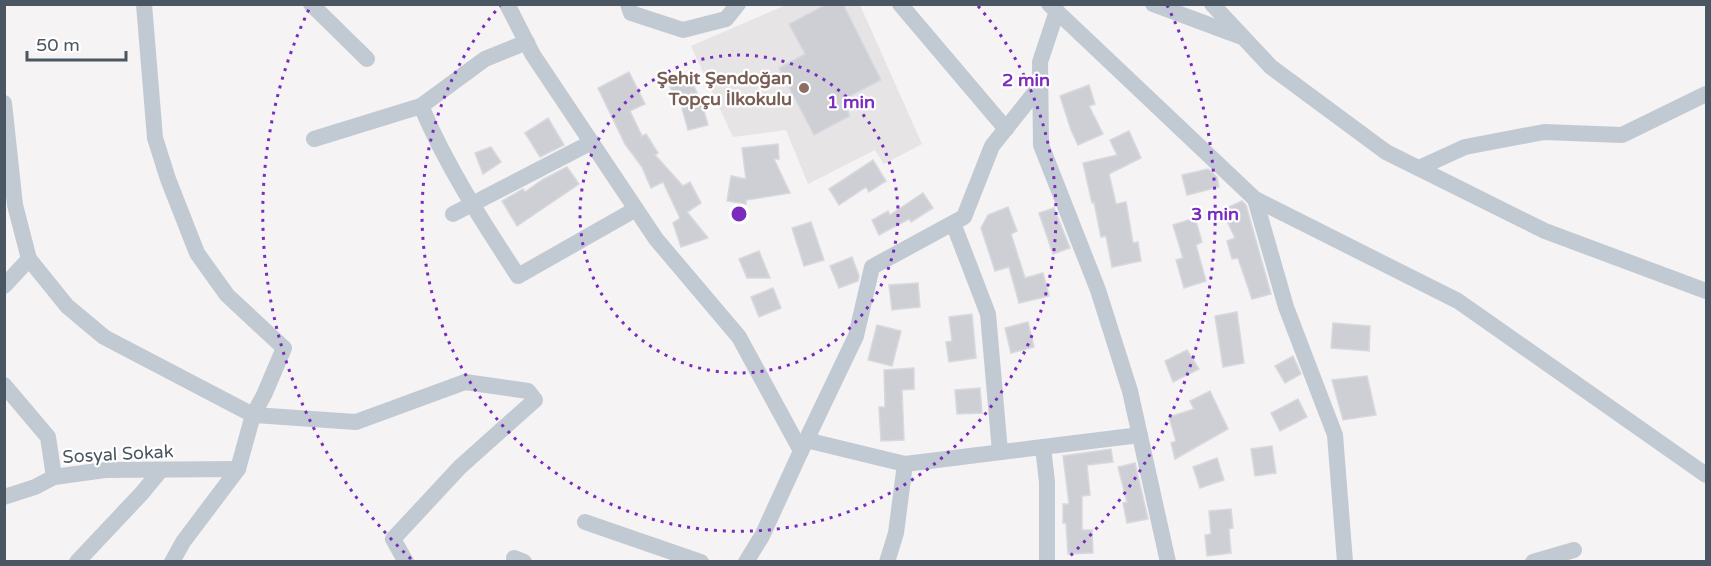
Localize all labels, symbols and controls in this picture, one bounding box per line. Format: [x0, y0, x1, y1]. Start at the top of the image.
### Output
scale bar [27, 24, 126, 62]
text: 50 m [36, 34, 80, 56]
place label: Şehit Şendoğan Topçu İlkokulu [657, 67, 792, 110]
text: 2 min [1002, 69, 1050, 91]
marker: Şehit Şendoğan Topçu İlkokulu [797, 81, 811, 95]
text: 1 min [827, 91, 875, 113]
text: 3 min [1191, 203, 1239, 225]
centre of rings [729, 204, 749, 224]
street label: Sosyal Sokak [62, 440, 174, 468]

